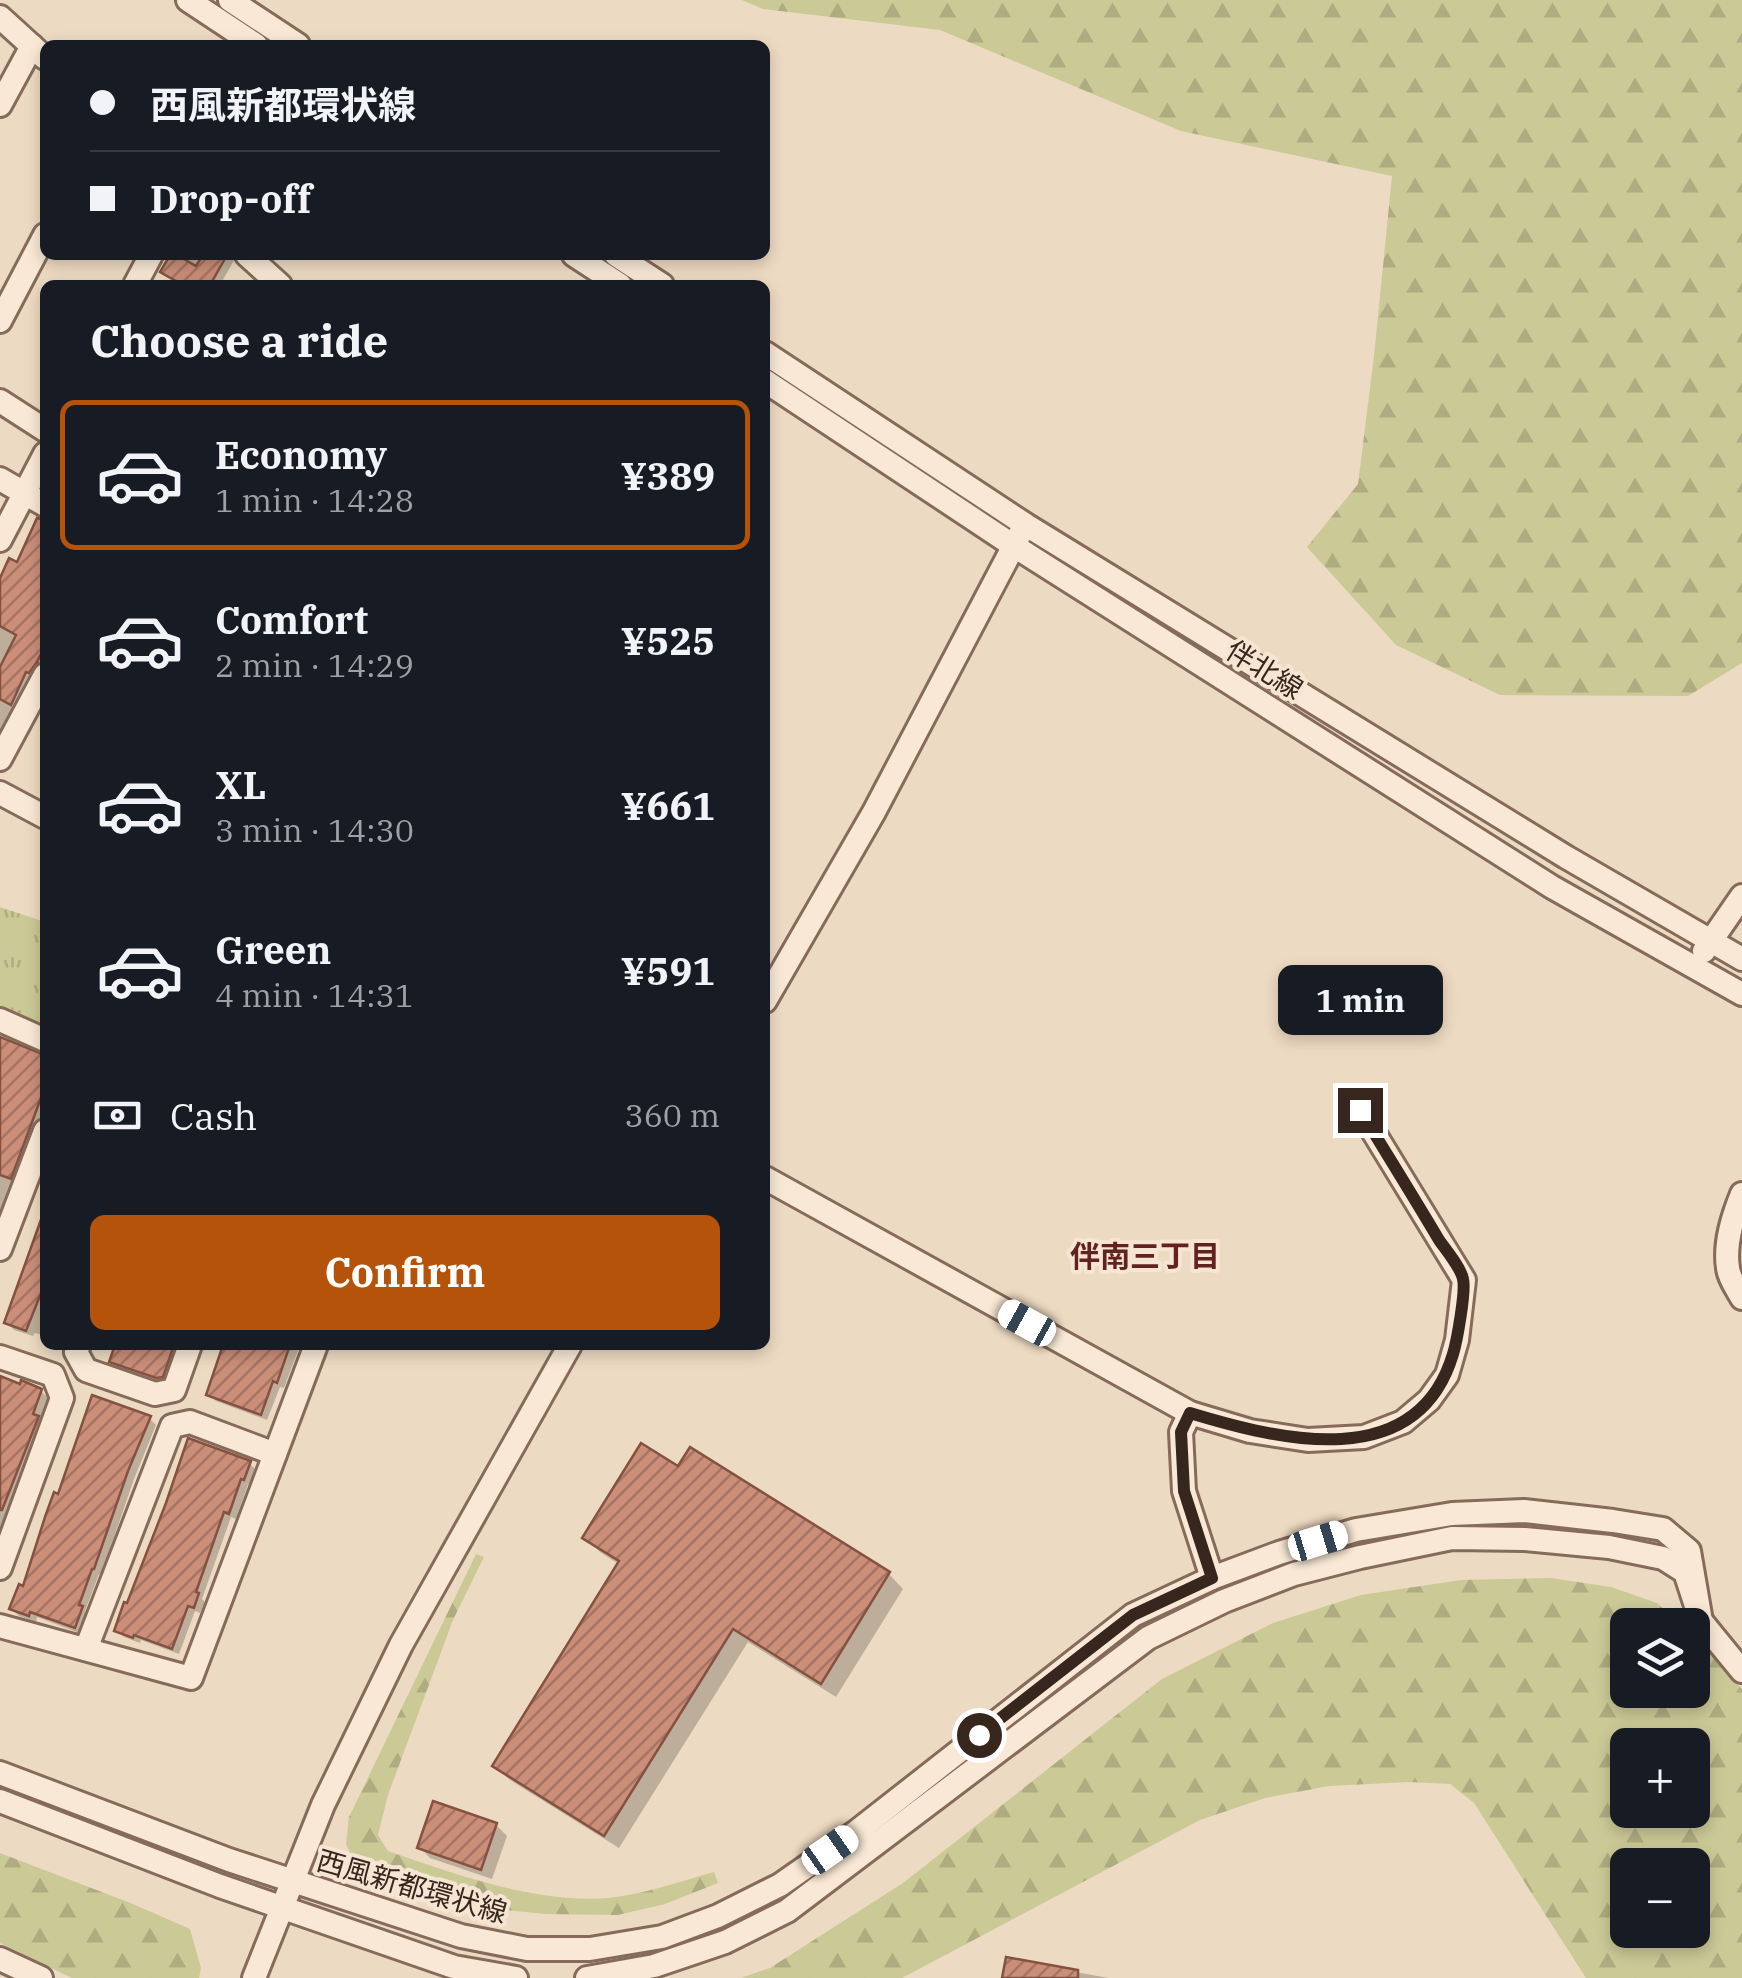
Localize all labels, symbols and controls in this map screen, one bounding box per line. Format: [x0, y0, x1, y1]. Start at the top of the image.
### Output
text: 西風新都環状線 [150, 80, 416, 129]
text: Drop-off [150, 174, 312, 223]
text: Choose a ride [90, 311, 388, 369]
icon: car [95, 430, 185, 520]
text: Economy [215, 430, 387, 479]
text: ¥389 [621, 451, 715, 500]
text: 1 min · 14:28 [215, 479, 414, 521]
icon: car [95, 595, 185, 685]
text: Comfort [215, 595, 368, 644]
text: ¥525 [621, 616, 715, 665]
street label: 伴北線 [1220, 631, 1310, 707]
text: 2 min · 14:29 [215, 644, 414, 686]
icon: car [95, 760, 185, 850]
text: XL [215, 760, 266, 809]
text: ¥661 [621, 781, 715, 830]
text: 3 min · 14:30 [215, 809, 414, 851]
icon: car [95, 925, 185, 1015]
text: Green [215, 925, 331, 974]
text: ¥591 [621, 946, 715, 995]
callout: 1 min [1278, 965, 1442, 1035]
text: 4 min · 14:31 [215, 974, 414, 1016]
text: 1 min [1316, 979, 1405, 1021]
icon: cash [90, 1088, 145, 1143]
route end [1338, 1088, 1383, 1133]
text: Cash [170, 1091, 257, 1140]
text: 360 m [624, 1094, 720, 1136]
button: Confirm [90, 1215, 720, 1330]
district label: 伴南三丁目 [1070, 1236, 1220, 1275]
car [993, 1295, 1061, 1351]
car [1285, 1518, 1351, 1564]
map controls [1610, 1608, 1710, 1948]
button: layers [1610, 1608, 1710, 1708]
route start [957, 1713, 1002, 1758]
button: + [1610, 1728, 1710, 1828]
car [797, 1821, 863, 1879]
street label: 西風新都環状線 [313, 1841, 511, 1931]
button: − [1610, 1848, 1710, 1948]

